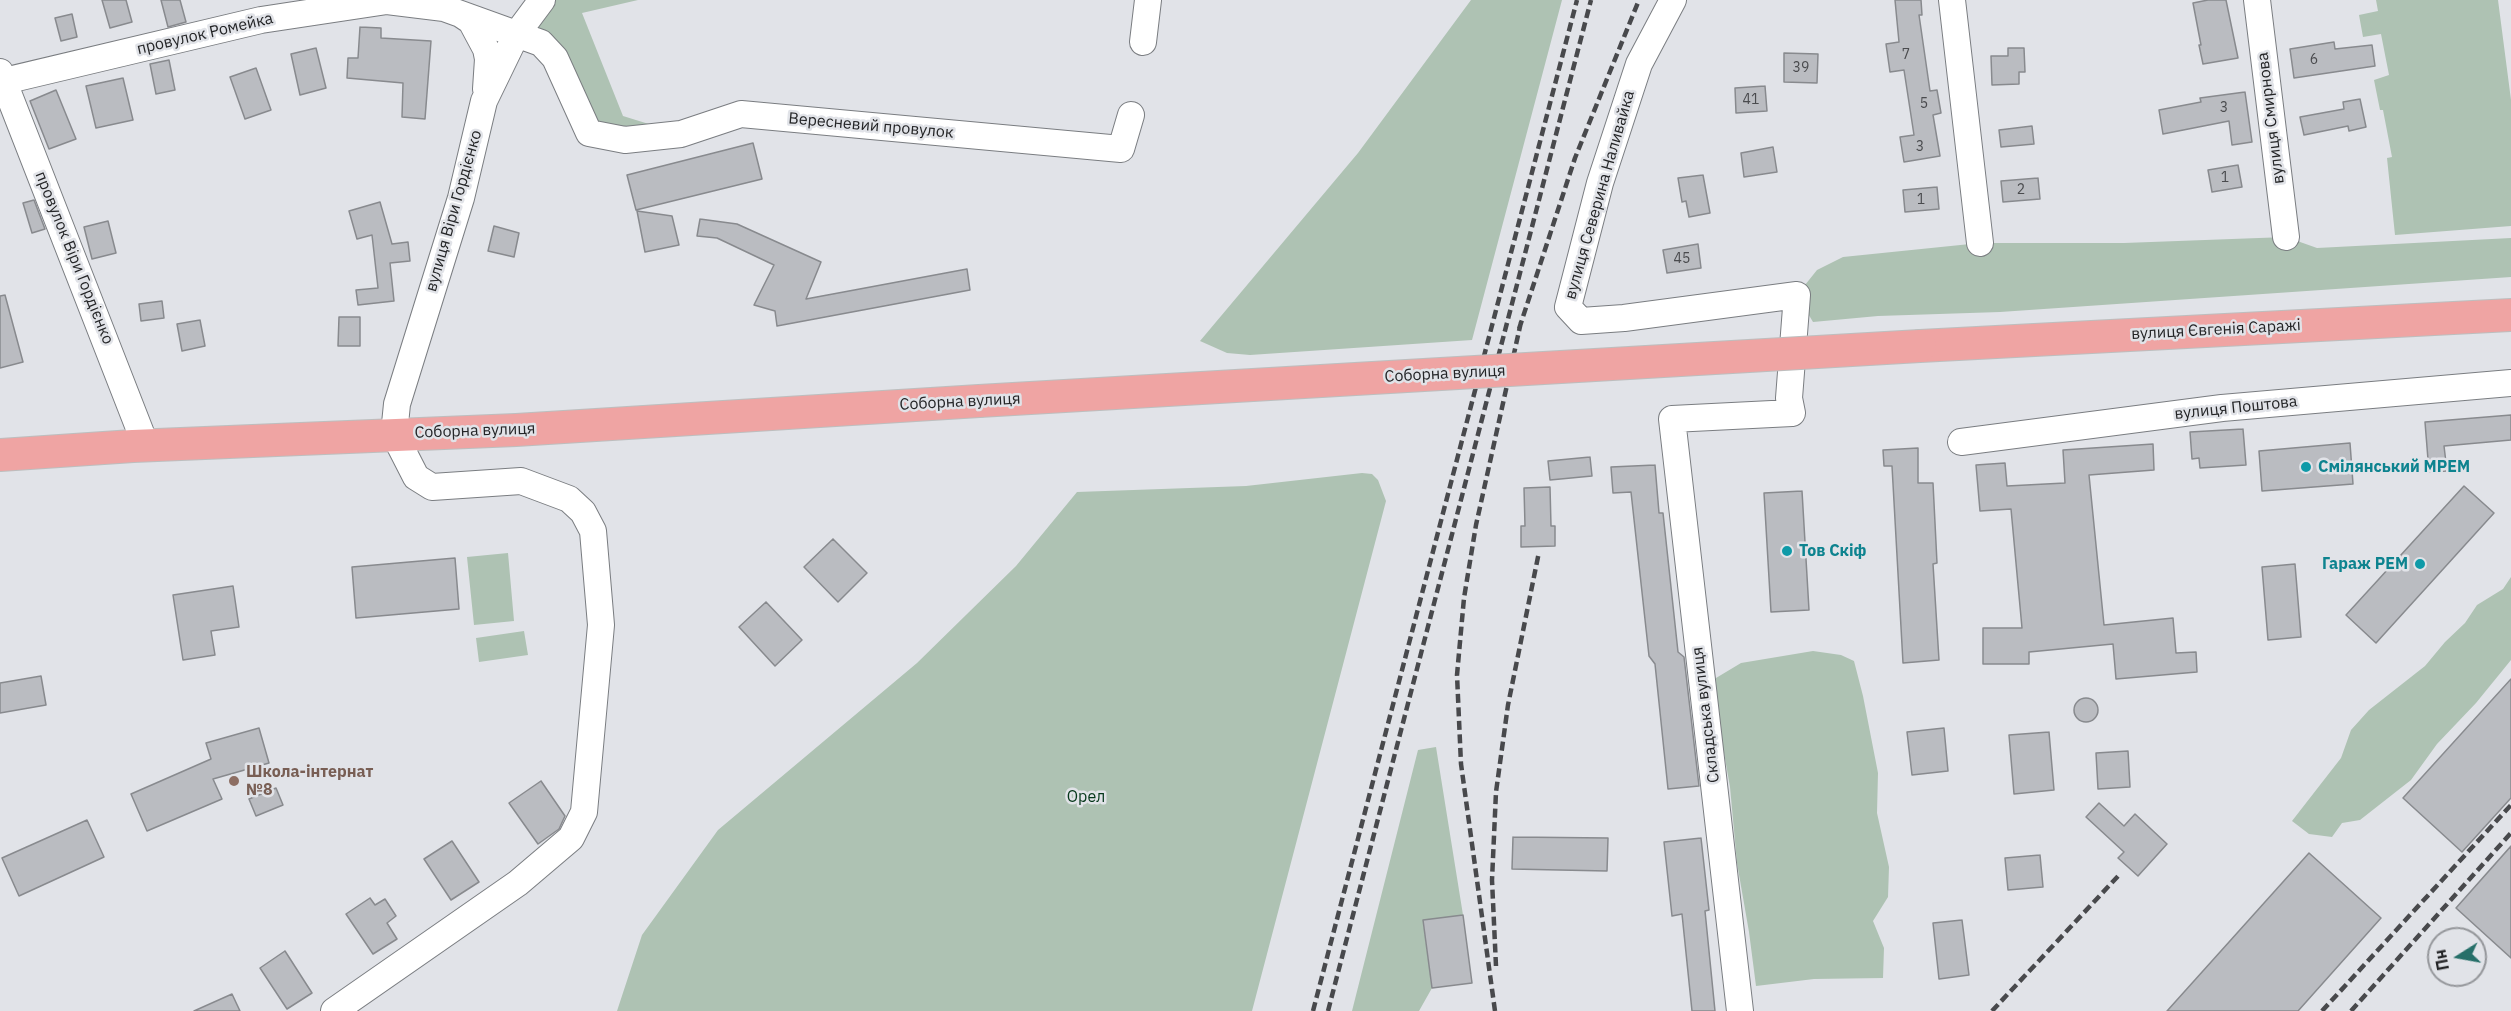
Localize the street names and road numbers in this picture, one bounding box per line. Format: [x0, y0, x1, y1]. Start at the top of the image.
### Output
street label: провулок Ромейка [135, 9, 275, 59]
street label: вулиця Смирнова [2253, 51, 2289, 185]
street label: вулиця Северина Наливайка [1561, 88, 1639, 302]
street label: Вересневий провулок [788, 109, 954, 143]
street label: вулиця Віри Гордієнко [422, 128, 486, 294]
street label: провулок Віри Гордієнко [31, 169, 117, 347]
street label: вулиця Євгенія Саражі [2131, 316, 2301, 344]
street label: Соборна вулиця [1384, 361, 1506, 387]
street label: Соборна вулиця [899, 389, 1021, 415]
street label: вулиця Поштова [2174, 392, 2298, 424]
street label: Соборна вулиця [414, 419, 536, 443]
street label: Складська вулиця [1688, 646, 1724, 784]

